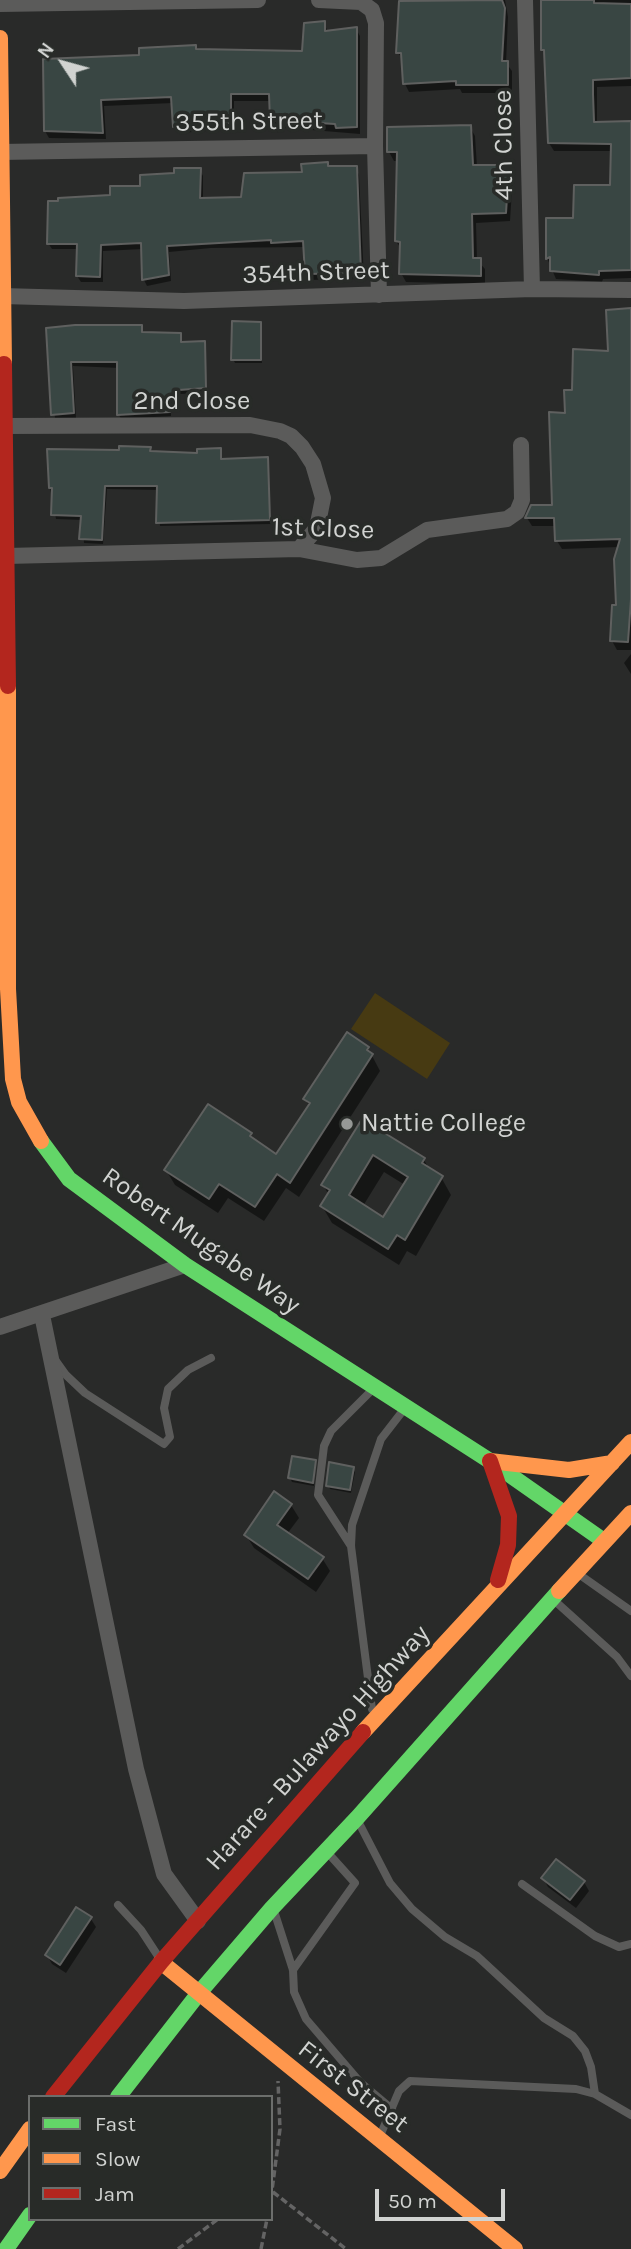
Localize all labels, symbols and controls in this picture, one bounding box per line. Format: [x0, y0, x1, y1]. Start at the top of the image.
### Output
north arrow [28, 28, 98, 98]
text: N [33, 39, 59, 63]
street label: 4th Close [487, 89, 521, 201]
street label: 355th Street [175, 105, 323, 139]
street label: 354th Street [242, 255, 390, 291]
street label: 2nd Close [134, 386, 250, 418]
street label: 1st Close [271, 512, 375, 546]
place label: Nattie College [361, 1108, 526, 1140]
marker: Nattie College [339, 1116, 355, 1132]
street label: Robert Mugabe Way [96, 1161, 306, 1321]
street label: Harare - Bulawayo Highway [200, 1619, 436, 1877]
street label: First Street [291, 2034, 415, 2140]
legend [28, 2095, 273, 2221]
text: Fast [95, 2112, 136, 2136]
text: Slow [95, 2147, 140, 2171]
scale bar [379, 2176, 508, 2220]
text: Jam [95, 2182, 135, 2206]
text: 50 m [388, 2189, 437, 2213]

